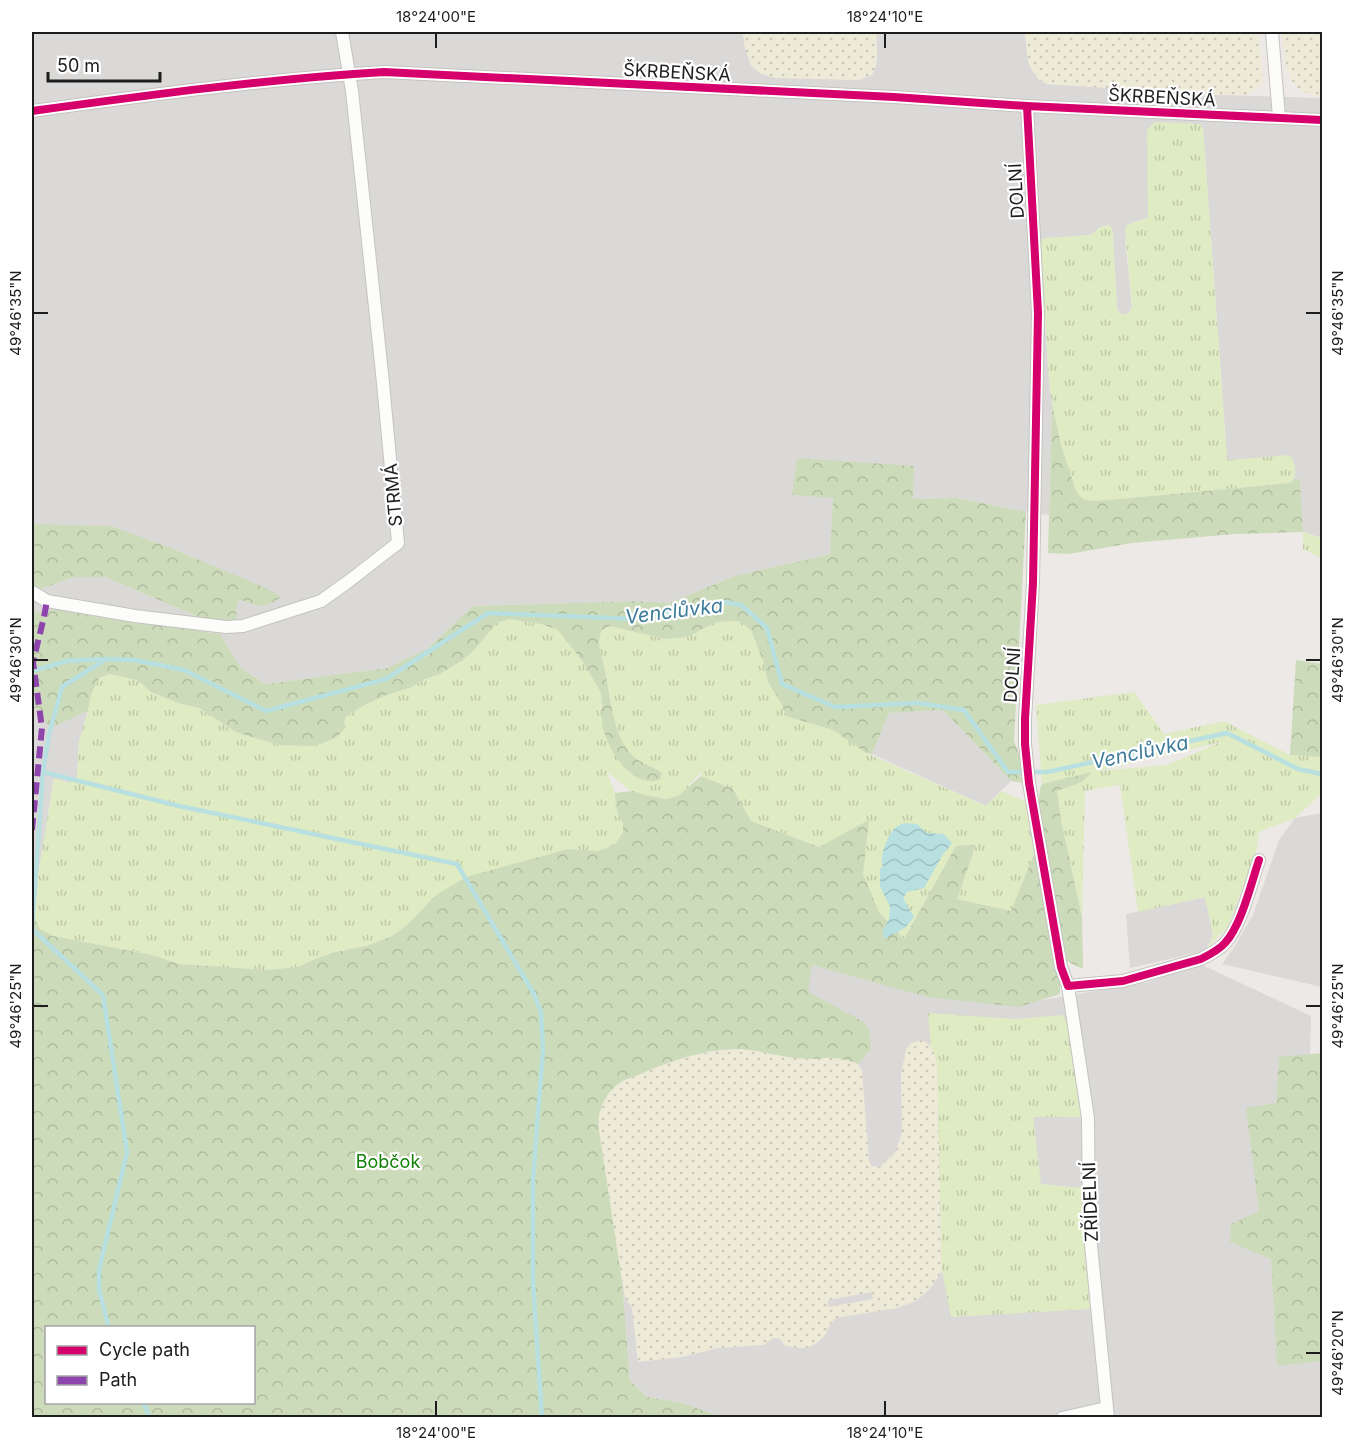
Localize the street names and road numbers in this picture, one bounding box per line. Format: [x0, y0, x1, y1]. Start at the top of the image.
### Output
street label: ŠKRBEŇSKÁ [623, 58, 731, 85]
street label: ŠKRBEŇSKÁ [1108, 83, 1216, 110]
street label: DOLNÍ [1003, 163, 1028, 219]
street label: STRMÁ [379, 462, 406, 528]
street label: DOLNÍ [999, 646, 1024, 703]
street label: ZŘÍDELNÍ [1077, 1161, 1102, 1242]

